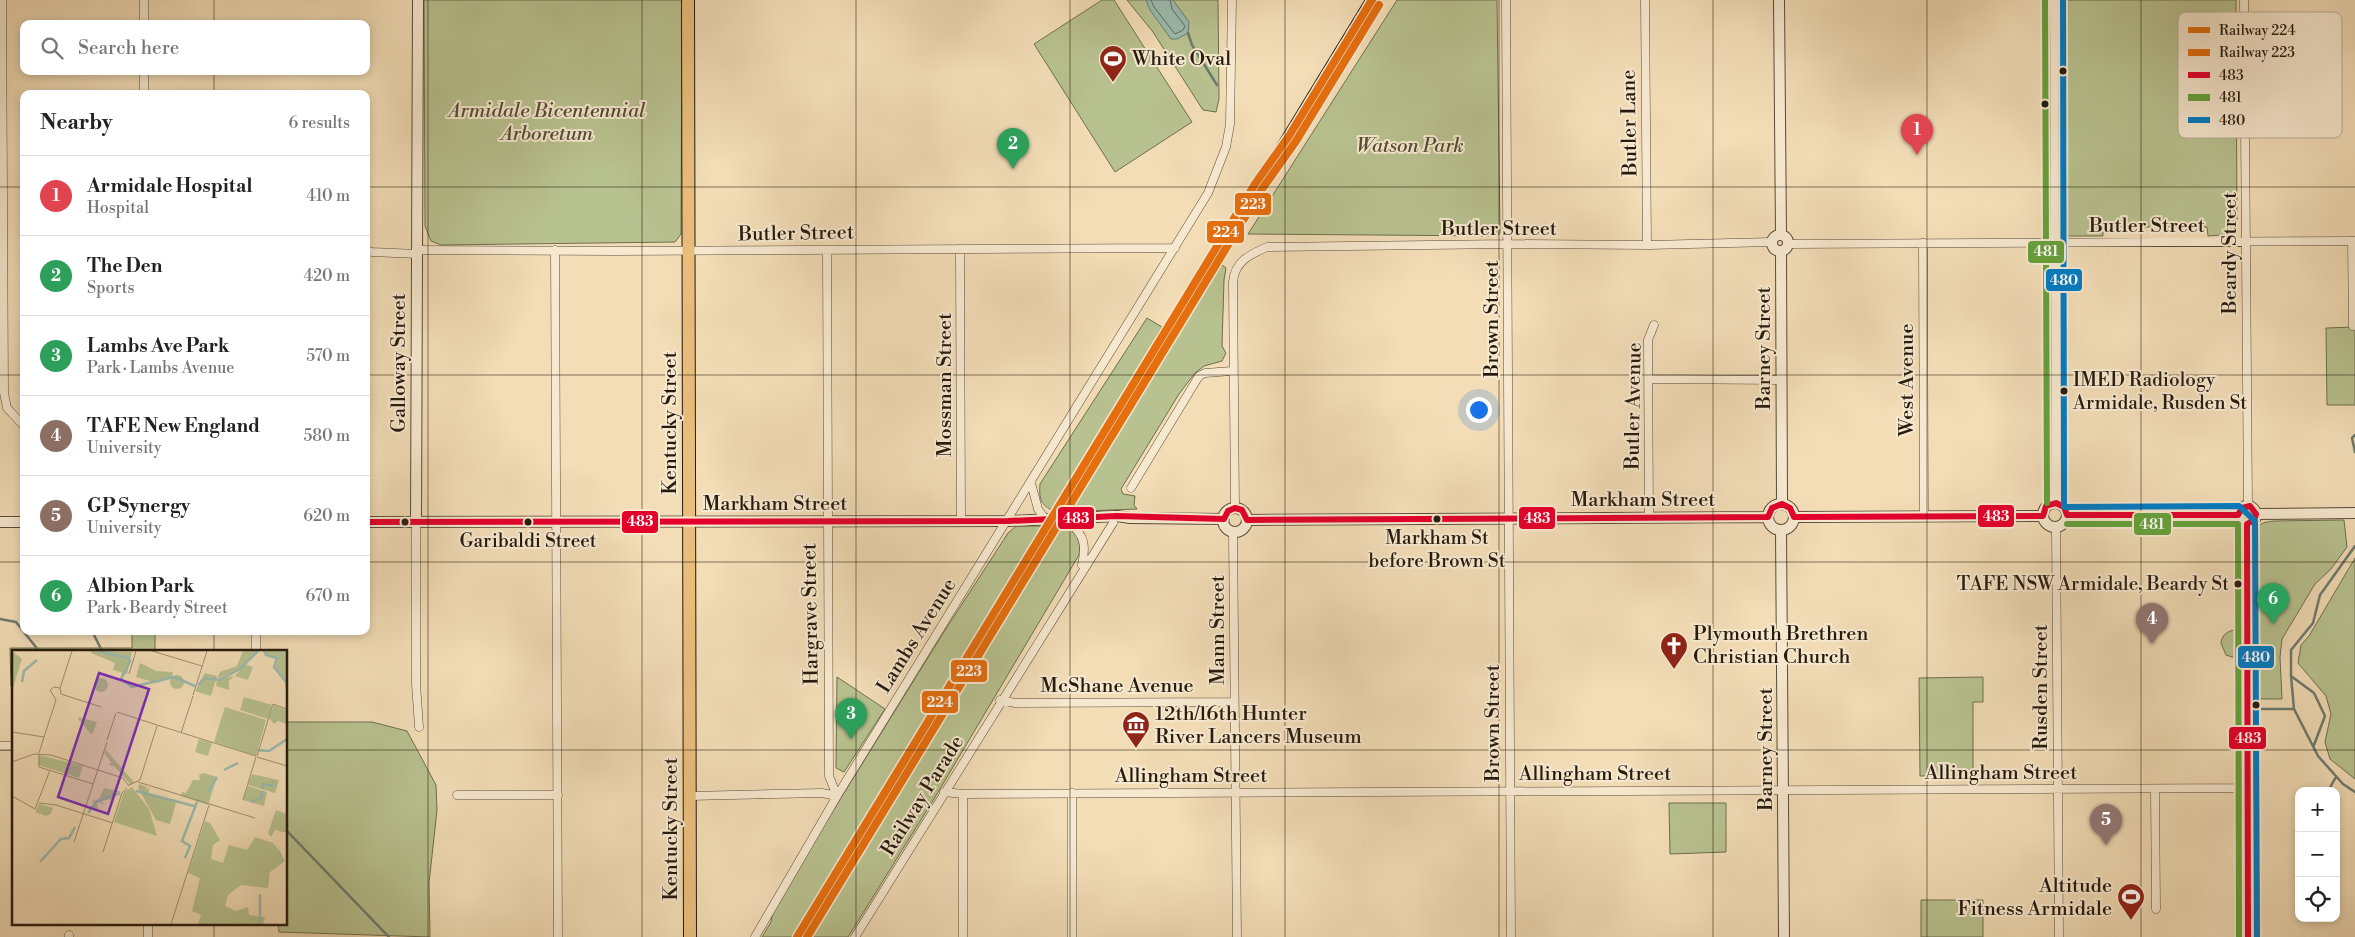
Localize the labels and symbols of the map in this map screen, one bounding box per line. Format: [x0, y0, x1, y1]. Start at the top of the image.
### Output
legend [2178, 12, 2342, 138]
text: Railway 224 [2219, 22, 2296, 40]
sports icon: White Oval [1098, 44, 1128, 83]
text: Railway 223 [2219, 44, 2295, 62]
place label: White Oval [1131, 47, 1231, 72]
unlabelled marker [2058, 66, 2068, 76]
text: 483 [2219, 67, 2244, 85]
street label: Butler Lane [1617, 69, 1643, 178]
text: 481 [2219, 89, 2242, 107]
park label: Armidale Bicentennial Arboretum [447, 99, 646, 147]
unlabelled marker [2040, 99, 2050, 109]
text: 480 [2219, 112, 2245, 130]
pin: 1 [1901, 114, 1933, 155]
pin: 2 [997, 128, 1029, 169]
park label: Watson Park [1356, 134, 1464, 159]
line badge: 223 [1234, 192, 1272, 216]
street label: Beardy Street [2218, 192, 2243, 315]
text: 223 [1240, 196, 1266, 214]
street label: Butler Street [2088, 214, 2205, 239]
street label: Butler Street [1440, 217, 1557, 242]
street label: Butler Street [737, 220, 854, 248]
line badge: 224 [1206, 220, 1245, 244]
text: 224 [1213, 224, 1240, 242]
line badge: 481 [2027, 240, 2065, 264]
text: 481 [2034, 243, 2059, 261]
street label: Brown Street [1480, 260, 1505, 379]
line badge: 480 [2045, 268, 2083, 292]
text: 480 [2050, 272, 2078, 290]
street label: Barney Street [1752, 286, 1777, 411]
street label: Galloway Street [387, 293, 412, 433]
street label: Mossman Street [933, 313, 958, 457]
street label: West Avenue [1895, 324, 1920, 438]
street label: Butler Avenue [1620, 342, 1648, 471]
street label: Kentucky Street [658, 351, 683, 495]
place label: IMED Radiology Armidale, Rusden St [2072, 368, 2247, 415]
marker: IMED Radiology Armidale, Rusden St [2059, 386, 2069, 396]
your location [1466, 397, 1492, 423]
street label: Markham Street [1571, 488, 1715, 513]
street label: Markham Street [703, 492, 847, 517]
line badge: 483 [1977, 504, 2015, 528]
line badge: 483 [1057, 506, 1095, 530]
line badge: 483 [1518, 506, 1556, 530]
text: 483 [1983, 508, 2009, 526]
line badge: 483 [621, 510, 659, 534]
text: 483 [1063, 510, 1089, 528]
text: 483 [1524, 510, 1550, 528]
line badge: 481 [2133, 512, 2172, 536]
text: 483 [627, 513, 653, 531]
marker: Markham St before Brown St [1432, 514, 1442, 524]
text: 481 [2140, 516, 2165, 534]
unlabelled marker [400, 517, 410, 527]
marker: Garibaldi Street [523, 517, 533, 527]
place label: Markham St before Brown St [1369, 526, 1506, 573]
place label: Garibaldi Street [459, 529, 597, 553]
street label: Hargrave Street [797, 543, 825, 685]
place label: TAFE NSW Armidale, Beardy St [1957, 572, 2229, 596]
street label: Lambs Avenue [872, 574, 962, 698]
street label: Mann Street [1206, 575, 1231, 685]
marker: TAFE NSW Armidale, Beardy St [2233, 579, 2243, 589]
pin: 6 [2257, 583, 2289, 624]
pin: 4 [2136, 603, 2168, 644]
place label: Plymouth Brethren Christian Church [1693, 622, 1868, 670]
street label: Rusden Street [2029, 624, 2054, 750]
church icon: Plymouth Brethren Christian Church [1659, 631, 1689, 670]
line badge: 480 [2237, 645, 2275, 669]
text: 480 [2242, 649, 2270, 667]
inset map [12, 650, 288, 924]
line badge: 223 [950, 659, 988, 683]
text: 223 [956, 663, 982, 681]
street label: Brown Street [1481, 664, 1506, 783]
street label: McShane Avenue [1040, 674, 1194, 699]
street label: Barney Street [1754, 687, 1779, 812]
line badge: 224 [921, 690, 959, 714]
text: 224 [927, 694, 954, 712]
pin: 3 [835, 698, 867, 739]
unlabelled marker [2251, 700, 2261, 710]
place label: 12th/16th Hunter River Lancers Museum [1155, 702, 1362, 750]
museum icon: 12th/16th Hunter River Lancers Museum [1121, 710, 1151, 749]
line badge: 483 [2228, 726, 2267, 750]
text: 483 [2235, 730, 2261, 748]
street label: Railway Parade [876, 731, 970, 861]
street label: Kentucky Street [659, 757, 684, 901]
street label: Allingham Street [1924, 761, 2077, 786]
street label: Allingham Street [1518, 762, 1671, 787]
street label: Allingham Street [1114, 764, 1267, 789]
pin: 5 [2090, 804, 2122, 845]
place label: Altitude Fitness Armidale [1958, 874, 2112, 922]
sports icon: Altitude Fitness Armidale [2116, 882, 2146, 921]

